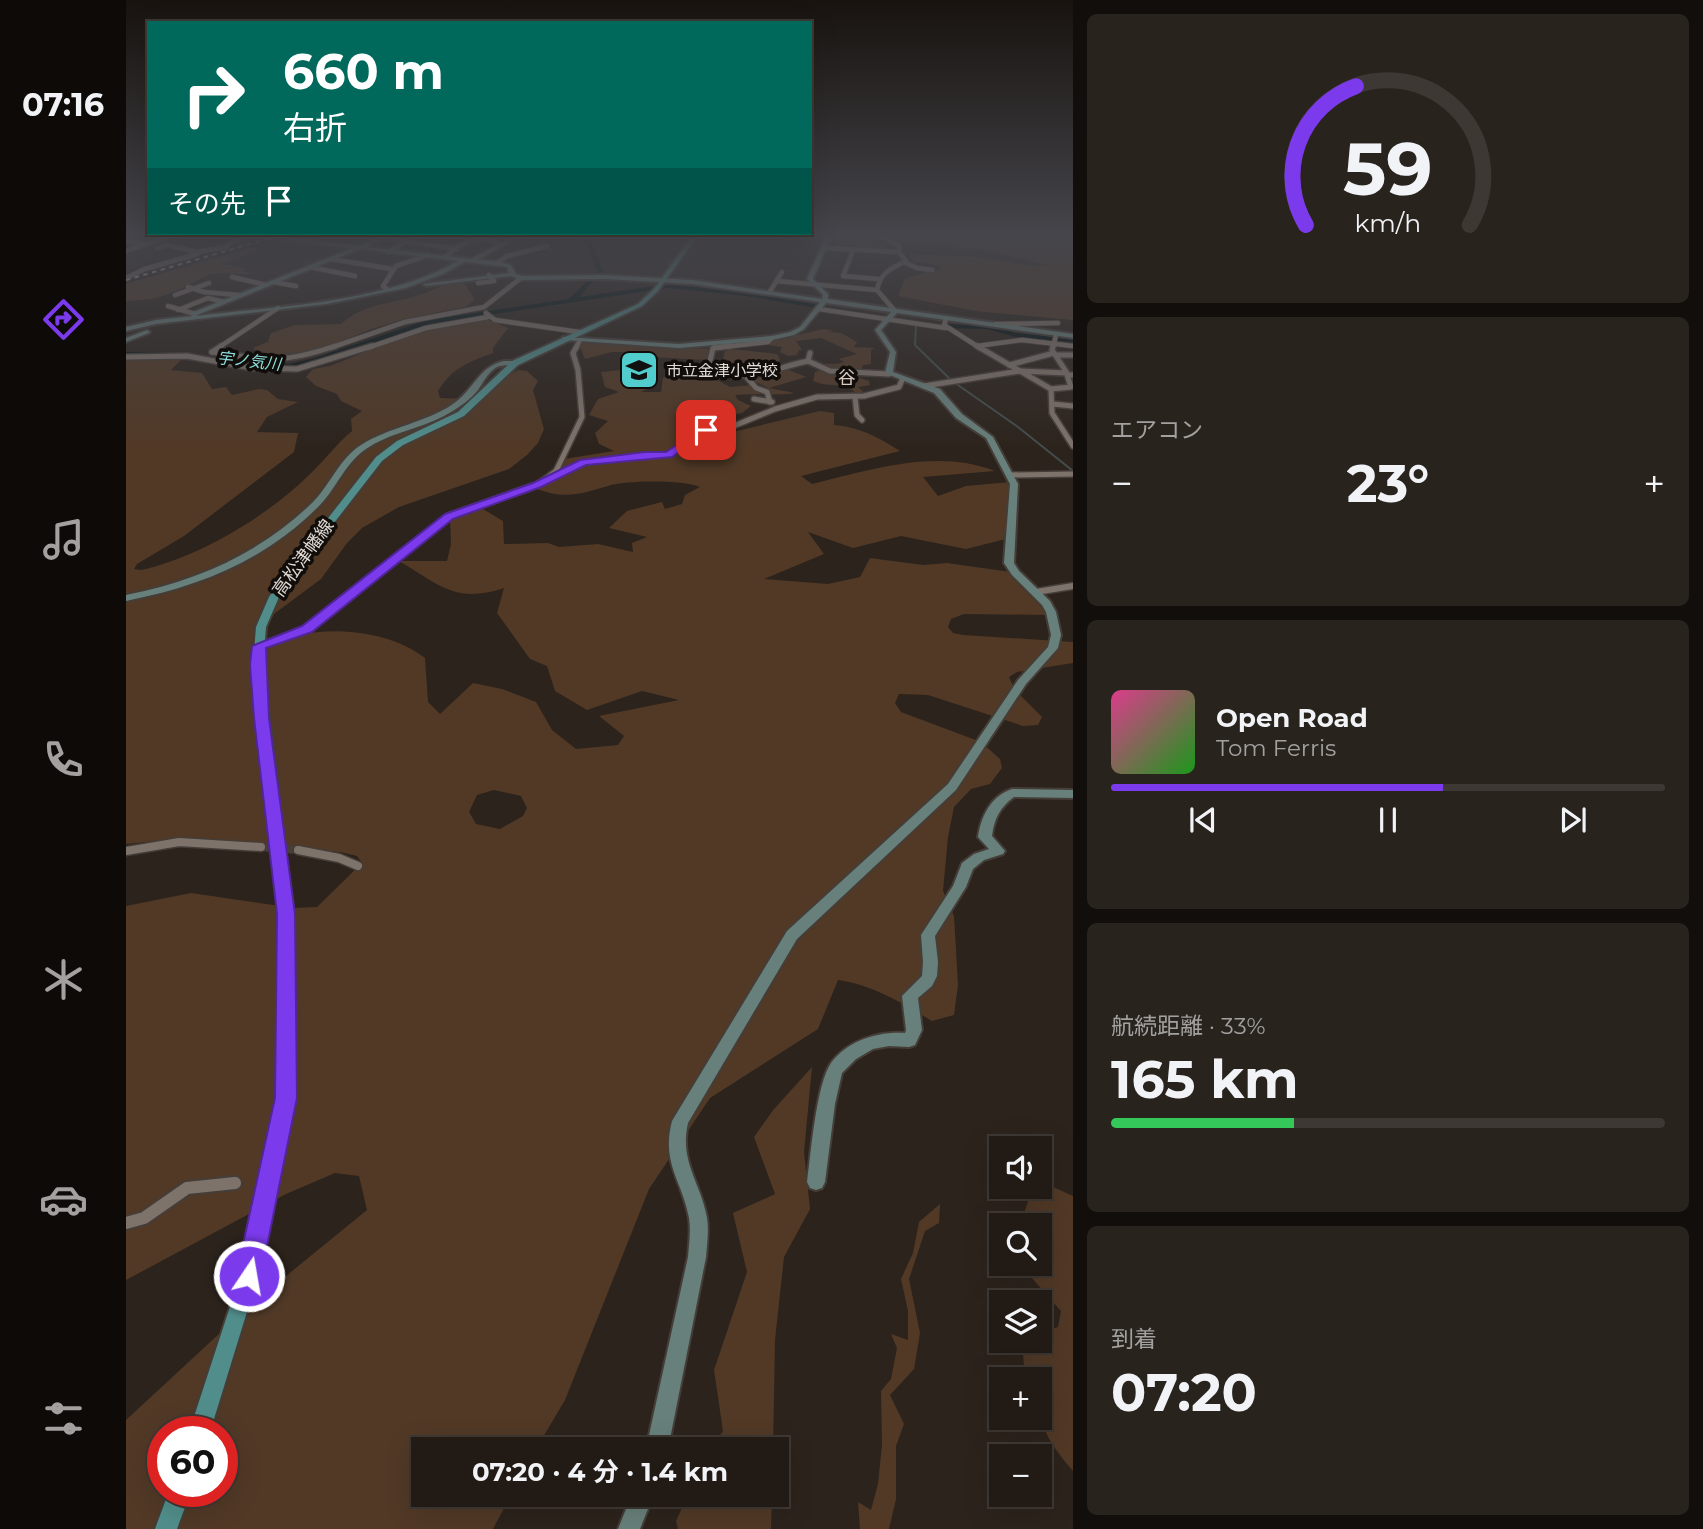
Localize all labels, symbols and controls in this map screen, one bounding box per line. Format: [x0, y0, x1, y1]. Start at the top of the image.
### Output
text: 660 m [283, 42, 444, 101]
icon: right [168, 49, 259, 140]
text: 07:16 [22, 85, 104, 124]
text: 右折 [283, 108, 347, 147]
text: 59 [1343, 125, 1433, 213]
icon: arrive [260, 182, 298, 220]
text: その先 [168, 188, 246, 220]
text: km/h [1355, 207, 1421, 237]
icon: directions [39, 295, 88, 344]
water label: 宇ノ気川 [216, 348, 284, 374]
school or university icon: 市立金津小学校 [618, 349, 660, 391]
place label: 市立金津小学校 [666, 361, 778, 380]
district label: 谷 [838, 367, 856, 389]
pin [676, 400, 736, 460]
icon: arrive [687, 411, 725, 449]
text: エアコン [1111, 416, 1203, 444]
text: 23° [1347, 452, 1429, 515]
text: − [1111, 460, 1133, 507]
text: + [1643, 460, 1665, 507]
icon: music [39, 515, 88, 564]
street label: 高松津幡線 [268, 515, 338, 601]
text: Open Road [1216, 702, 1368, 734]
text: Tom Ferris [1216, 734, 1336, 762]
icon: phone [39, 735, 88, 784]
icon: previous [1184, 801, 1222, 839]
icon: pause [1369, 801, 1407, 839]
icon: next [1554, 801, 1592, 839]
icon: climate [39, 955, 88, 1004]
text: 航続距離 · 33% [1111, 1012, 1266, 1040]
text: 165 km [1111, 1048, 1299, 1111]
map controls [989, 1136, 1052, 1507]
button: sound [989, 1136, 1052, 1199]
icon: car [39, 1175, 88, 1224]
button: search [989, 1213, 1052, 1276]
position arrow [212, 1239, 286, 1313]
button: layers [989, 1290, 1052, 1353]
text: 到着 [1111, 1325, 1157, 1353]
text: 07:20 [1111, 1361, 1257, 1424]
button: + [989, 1367, 1052, 1430]
icon: filters [39, 1394, 88, 1443]
speed limit sign: 60 [147, 1416, 238, 1507]
button: − [989, 1444, 1052, 1507]
text: 07:20 · 4 分 · 1.4 km [472, 1456, 728, 1488]

